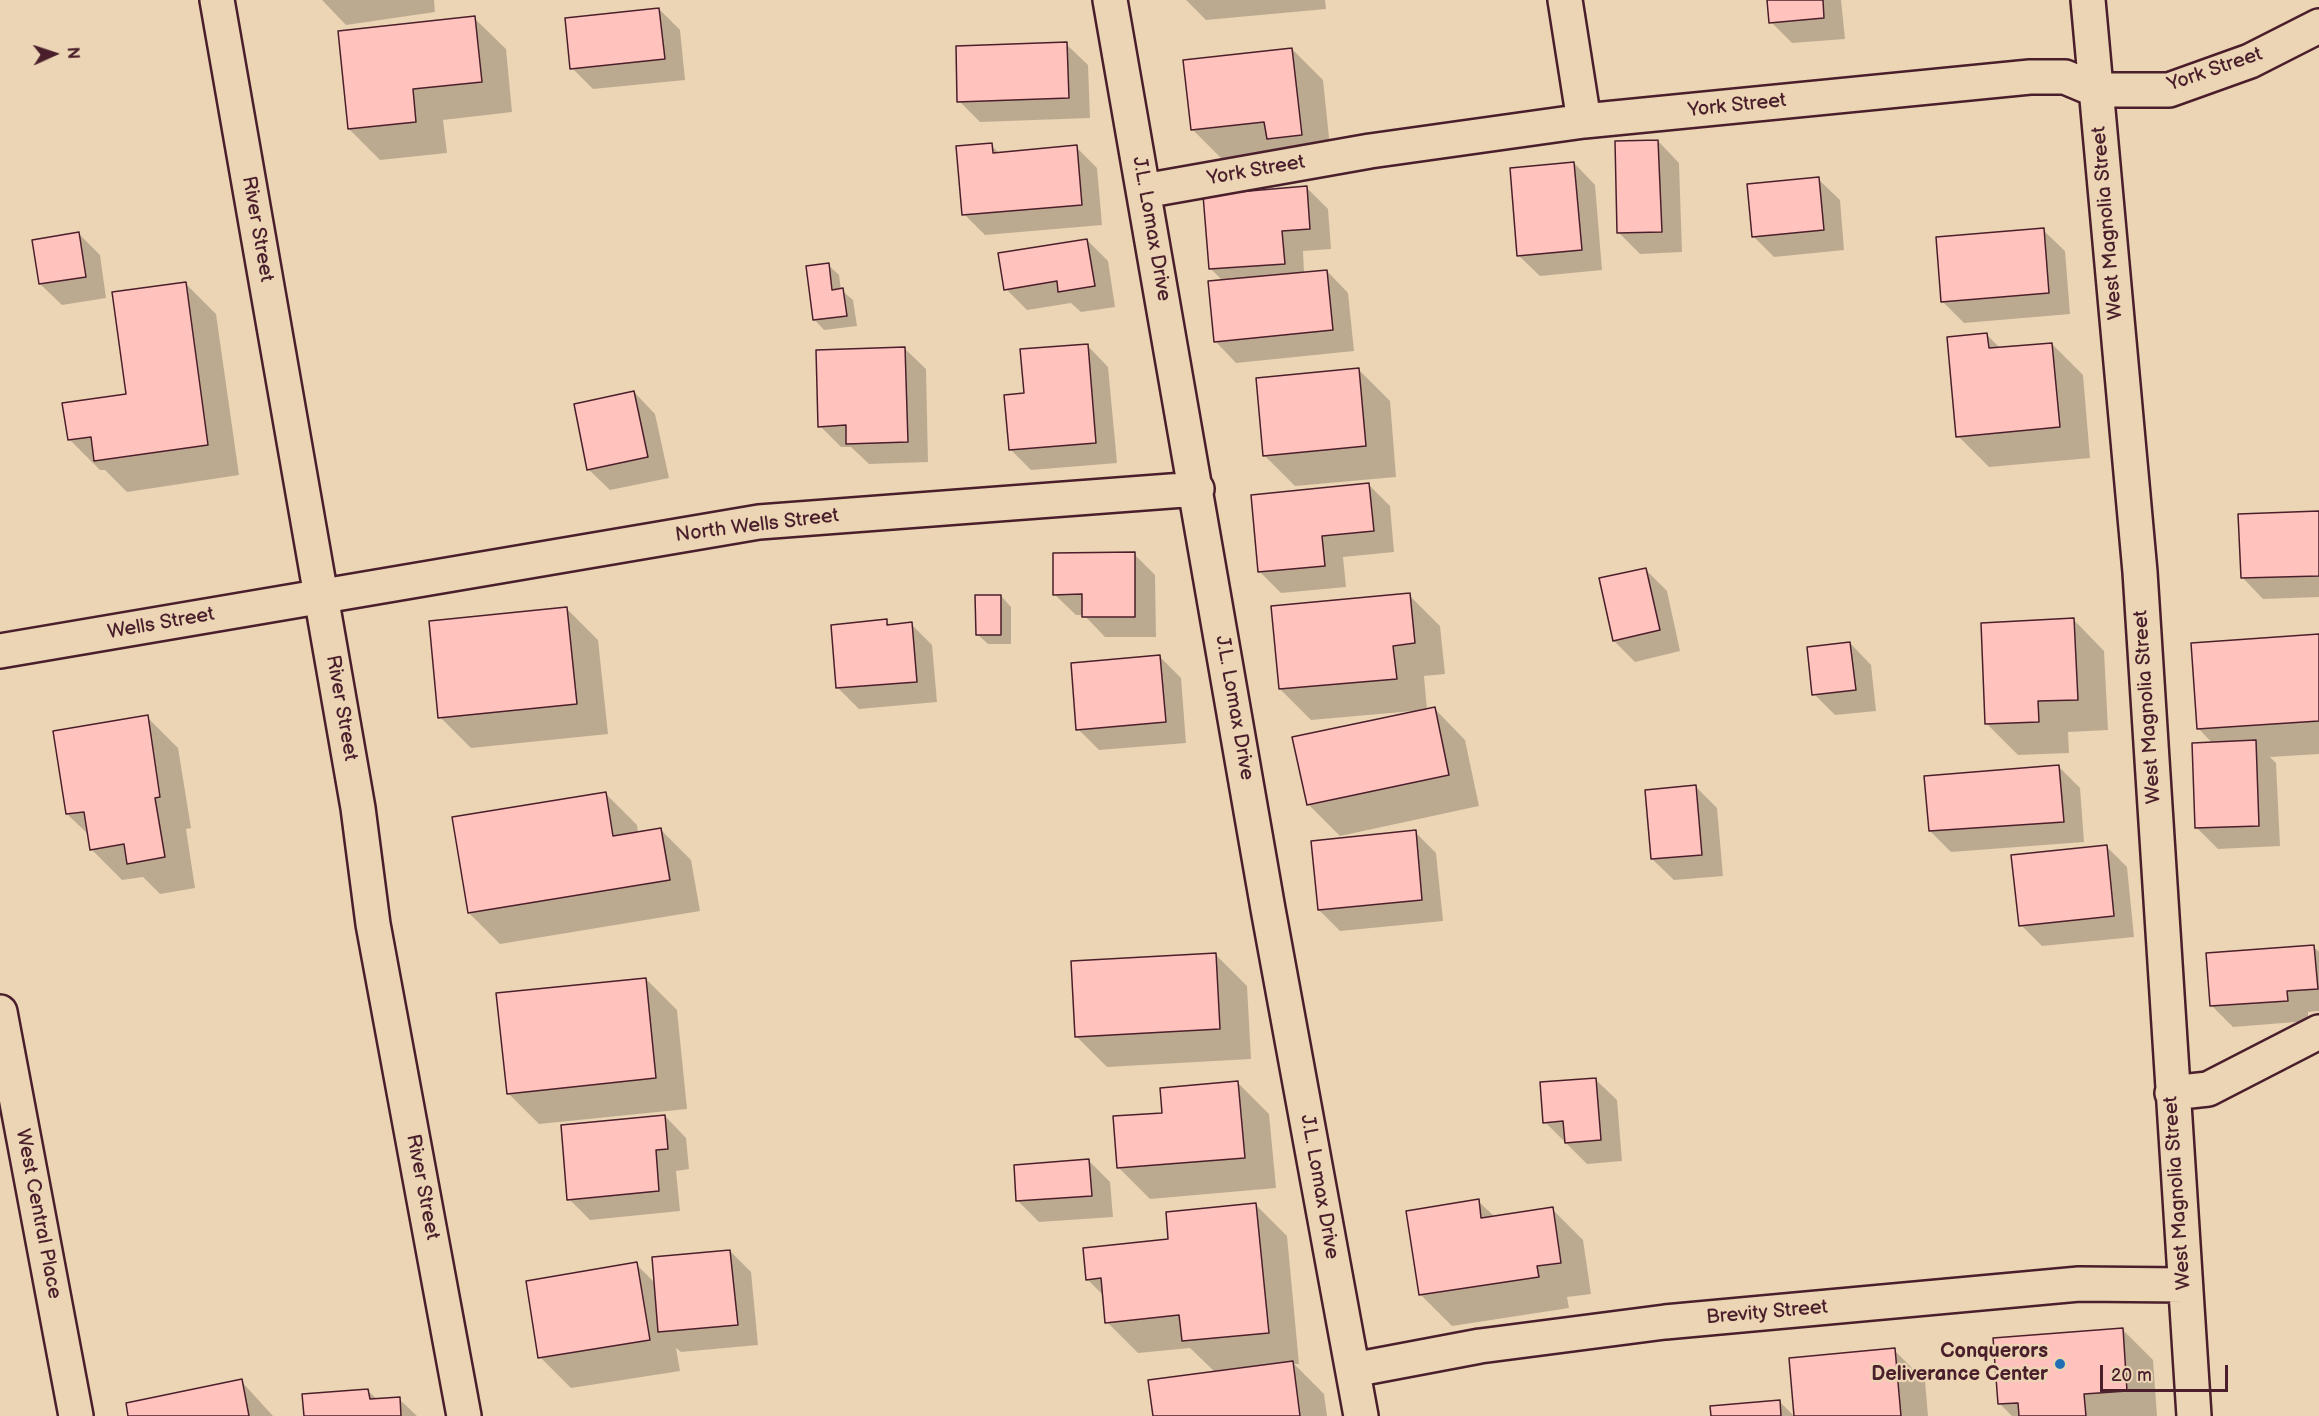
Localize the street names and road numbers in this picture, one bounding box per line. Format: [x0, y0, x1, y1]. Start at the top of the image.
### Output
street label: York Street [2164, 43, 2266, 97]
street label: York Street [1687, 89, 1787, 123]
street label: West Magnolia Street [2088, 125, 2128, 321]
street label: York Street [1205, 151, 1307, 191]
street label: J.L. Lomax Drive [1126, 155, 1176, 303]
street label: River Street [236, 174, 278, 284]
street label: North Wells Street [674, 504, 840, 548]
street label: Wells Street [106, 603, 216, 645]
street label: West Magnolia Street [2129, 609, 2167, 805]
street label: J.L. Lomax Drive [1209, 634, 1259, 782]
street label: River Street [320, 653, 362, 763]
street label: West Magnolia Street [2159, 1095, 2197, 1291]
street label: J.L. Lomax Drive [1294, 1113, 1344, 1261]
street label: West Central Place [10, 1127, 66, 1301]
street label: River Street [400, 1132, 444, 1242]
street label: Brevity Street [1705, 1296, 1829, 1330]

